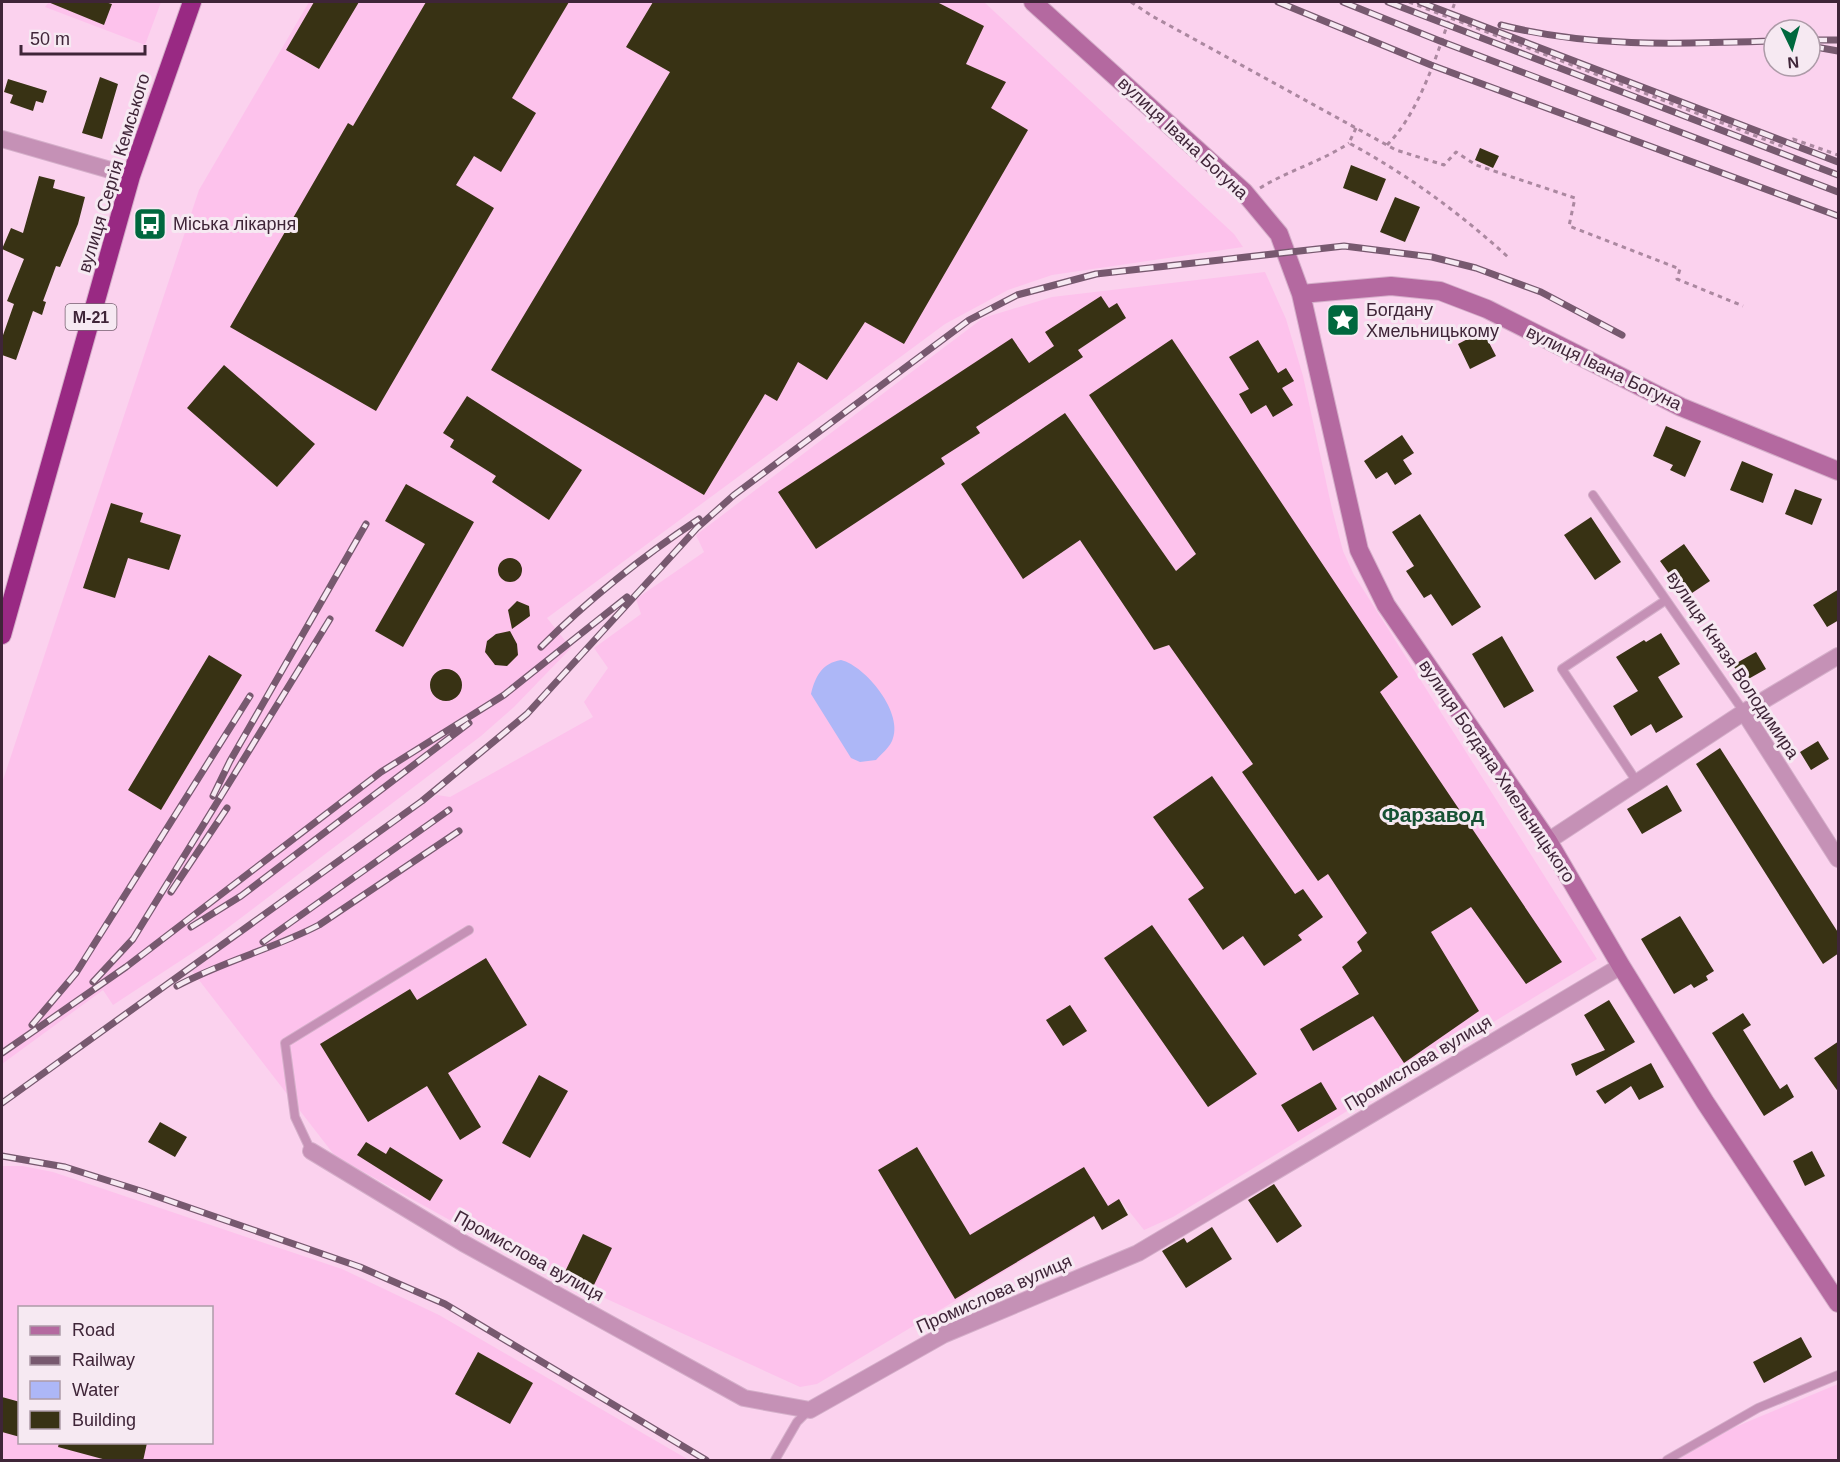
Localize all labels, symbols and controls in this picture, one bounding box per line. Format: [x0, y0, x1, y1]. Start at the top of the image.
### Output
scale bar [21, 18, 146, 56]
north arrow [1762, 18, 1822, 78]
text: 50 m [30, 29, 70, 49]
text: N [1787, 53, 1800, 71]
street label: вулиця Сергія Кемського [74, 71, 154, 275]
street label: вулиця Івана Богуна [1114, 73, 1253, 204]
bus stop icon: Міська лікарня [132, 206, 168, 242]
place label: Міська лікарня [173, 214, 296, 234]
place label: Богдану Хмельницькому [1366, 300, 1499, 341]
place icon: Богдану Хмельницькому [1325, 302, 1361, 338]
road number: М-21 [66, 304, 116, 330]
street label: вулиця Івана Богуна [1523, 322, 1686, 415]
street label: вулиця Князя Володимира [1663, 568, 1804, 763]
street label: вулиця Богдана Хмельницького [1415, 656, 1579, 886]
district label: Фарзавод [1382, 803, 1484, 826]
street label: Промислова вулиця [1341, 1011, 1495, 1115]
street label: Промислова вулиця [451, 1207, 607, 1305]
street label: Промислова вулиця [913, 1251, 1075, 1337]
legend [18, 1306, 213, 1444]
text: Road [72, 1320, 115, 1340]
text: Railway [72, 1350, 135, 1370]
text: Water [72, 1380, 119, 1400]
text: Building [72, 1410, 136, 1430]

